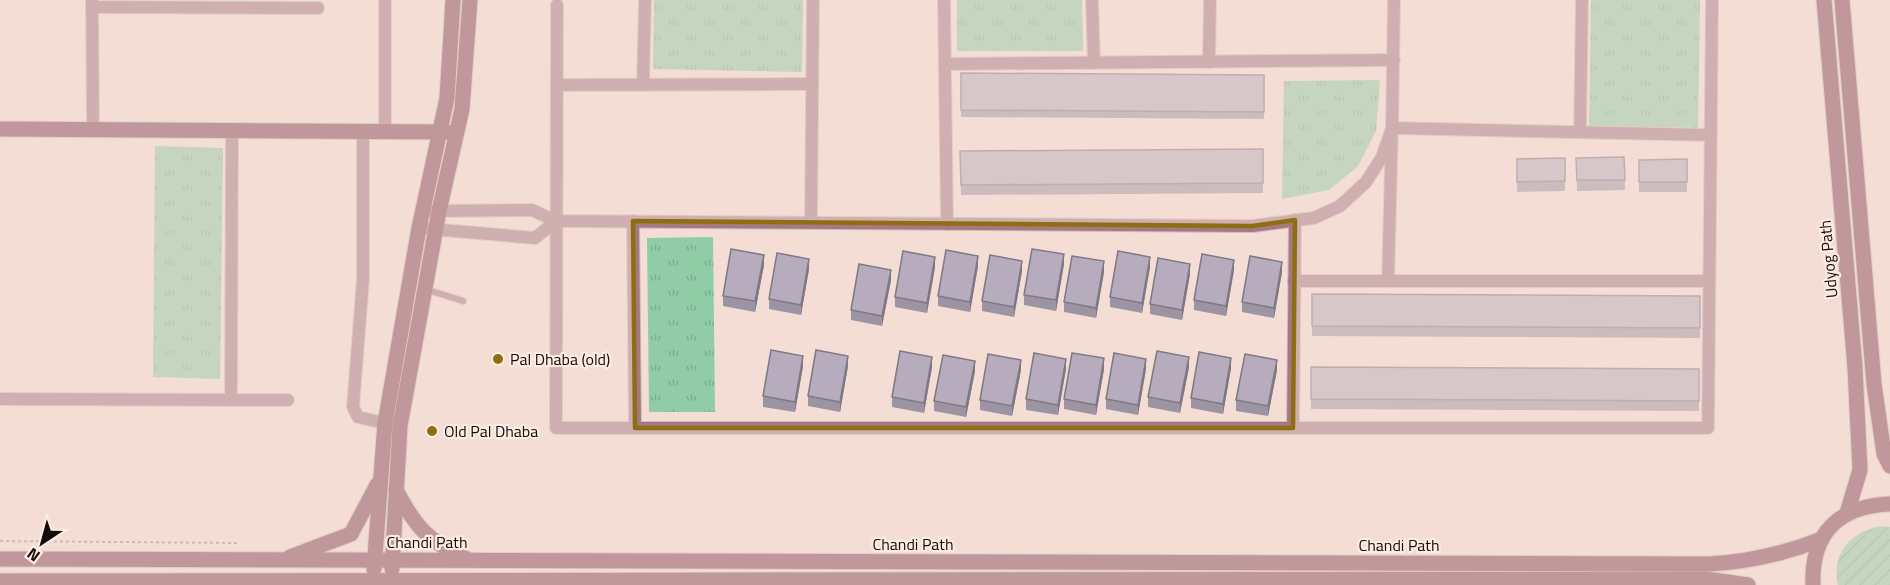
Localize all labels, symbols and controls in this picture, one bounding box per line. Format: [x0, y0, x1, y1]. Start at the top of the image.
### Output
street label: Udyog Path [1813, 219, 1843, 299]
place label: Pal Dhaba (old) [510, 347, 610, 371]
marker: Pal Dhaba (old) [491, 352, 505, 366]
place label: Old Pal Dhaba [444, 419, 538, 443]
marker: Old Pal Dhaba [425, 424, 439, 438]
north arrow [12, 513, 72, 573]
street label: Chandi Path [386, 530, 468, 554]
street label: Chandi Path [872, 532, 954, 556]
street label: Chandi Path [1358, 533, 1440, 557]
text: N [22, 542, 45, 568]

